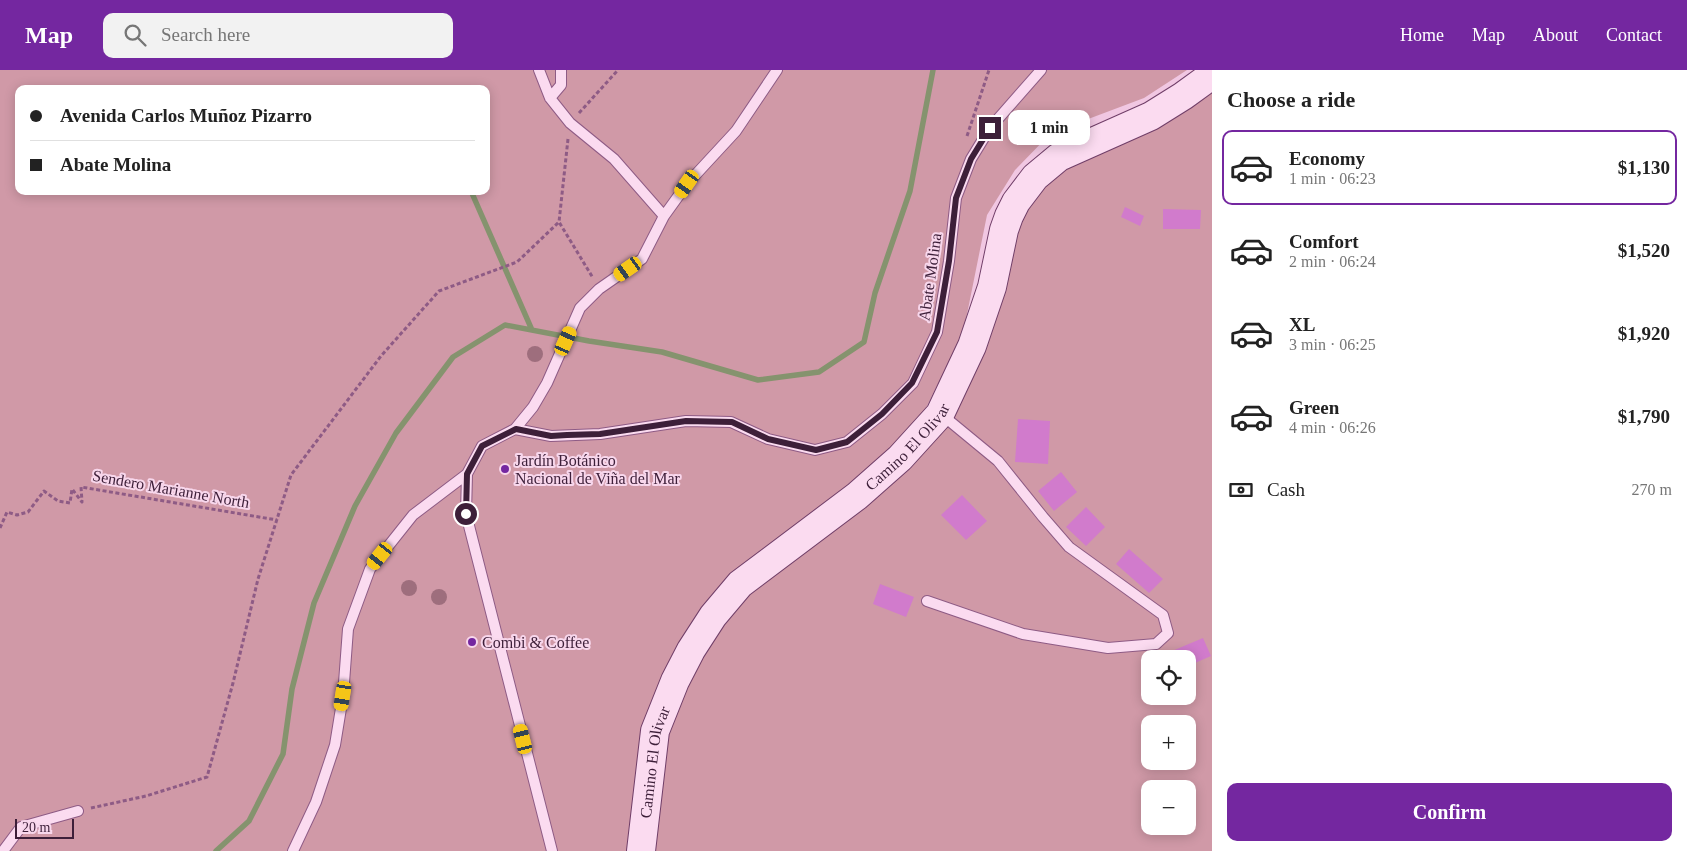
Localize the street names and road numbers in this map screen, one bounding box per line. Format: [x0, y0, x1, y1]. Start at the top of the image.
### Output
street label: Abate Molina [915, 232, 945, 322]
street label: Camino El Olivar [862, 400, 953, 493]
street label: Sendero Marianne North [91, 467, 251, 511]
street label: Camino El Olivar [636, 703, 673, 819]

